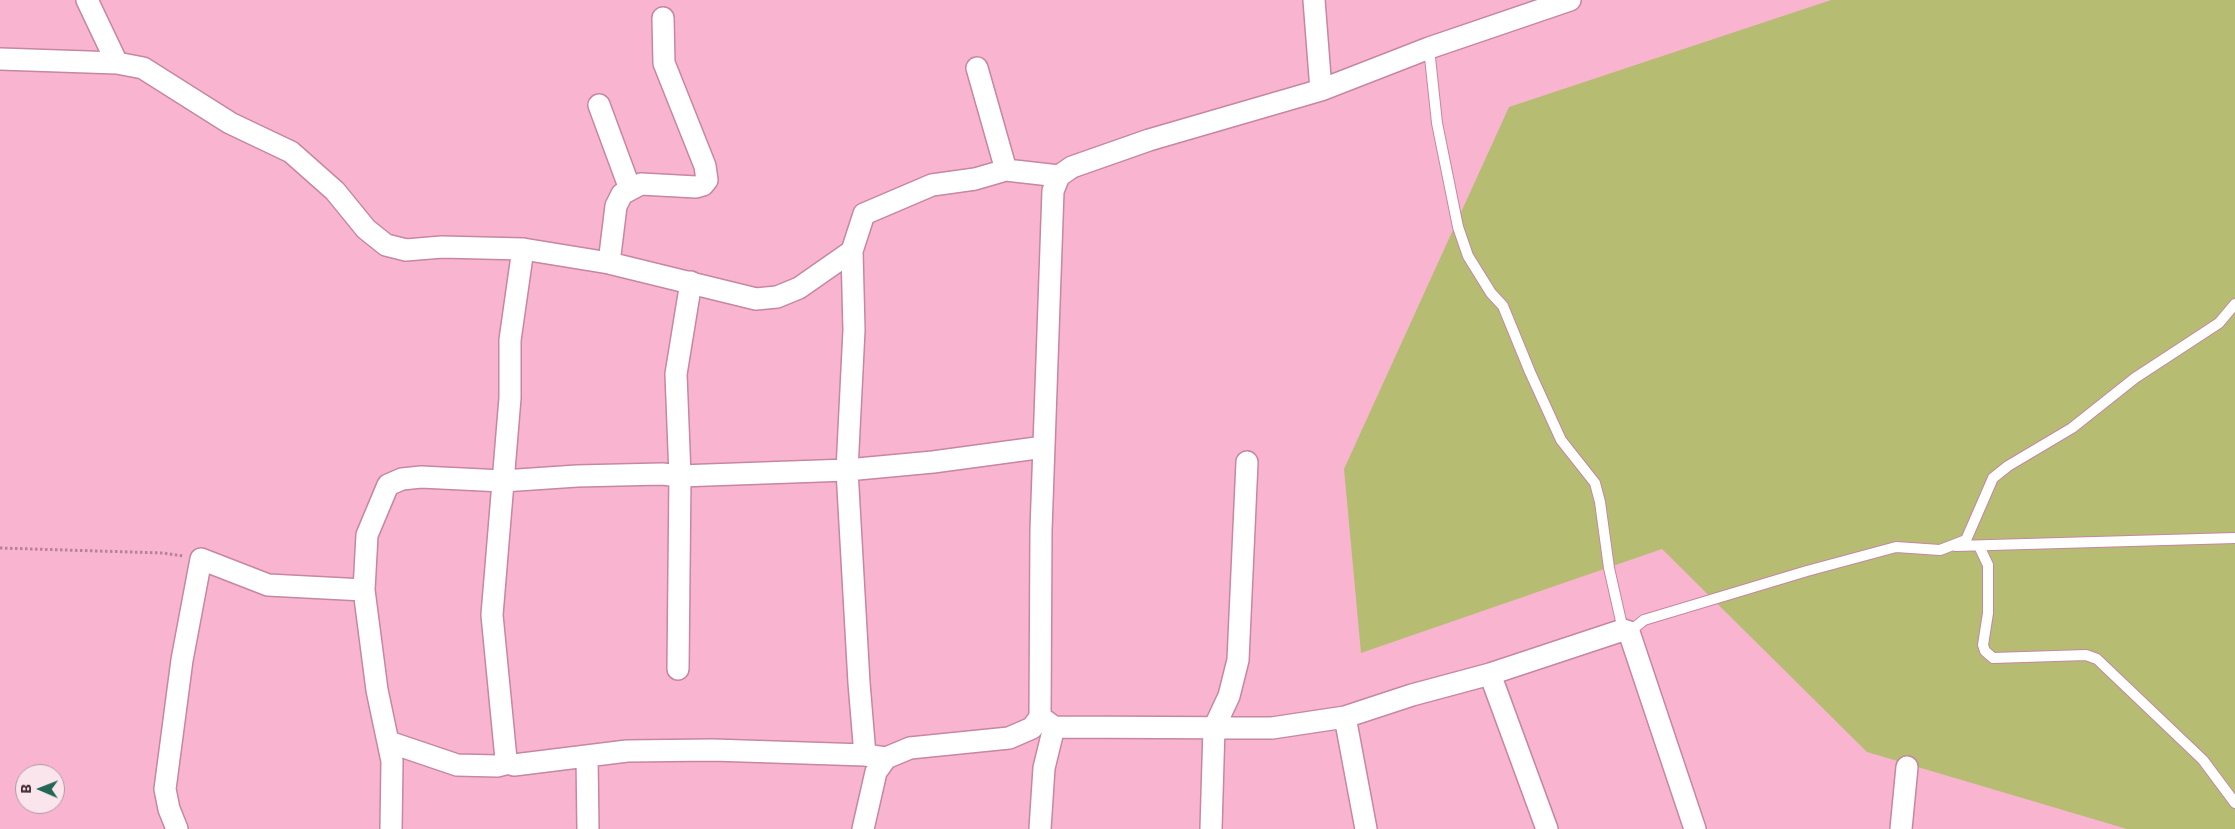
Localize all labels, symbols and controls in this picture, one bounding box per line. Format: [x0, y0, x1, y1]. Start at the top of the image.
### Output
north arrow [15, 764, 65, 814]
text: B [17, 784, 34, 794]

